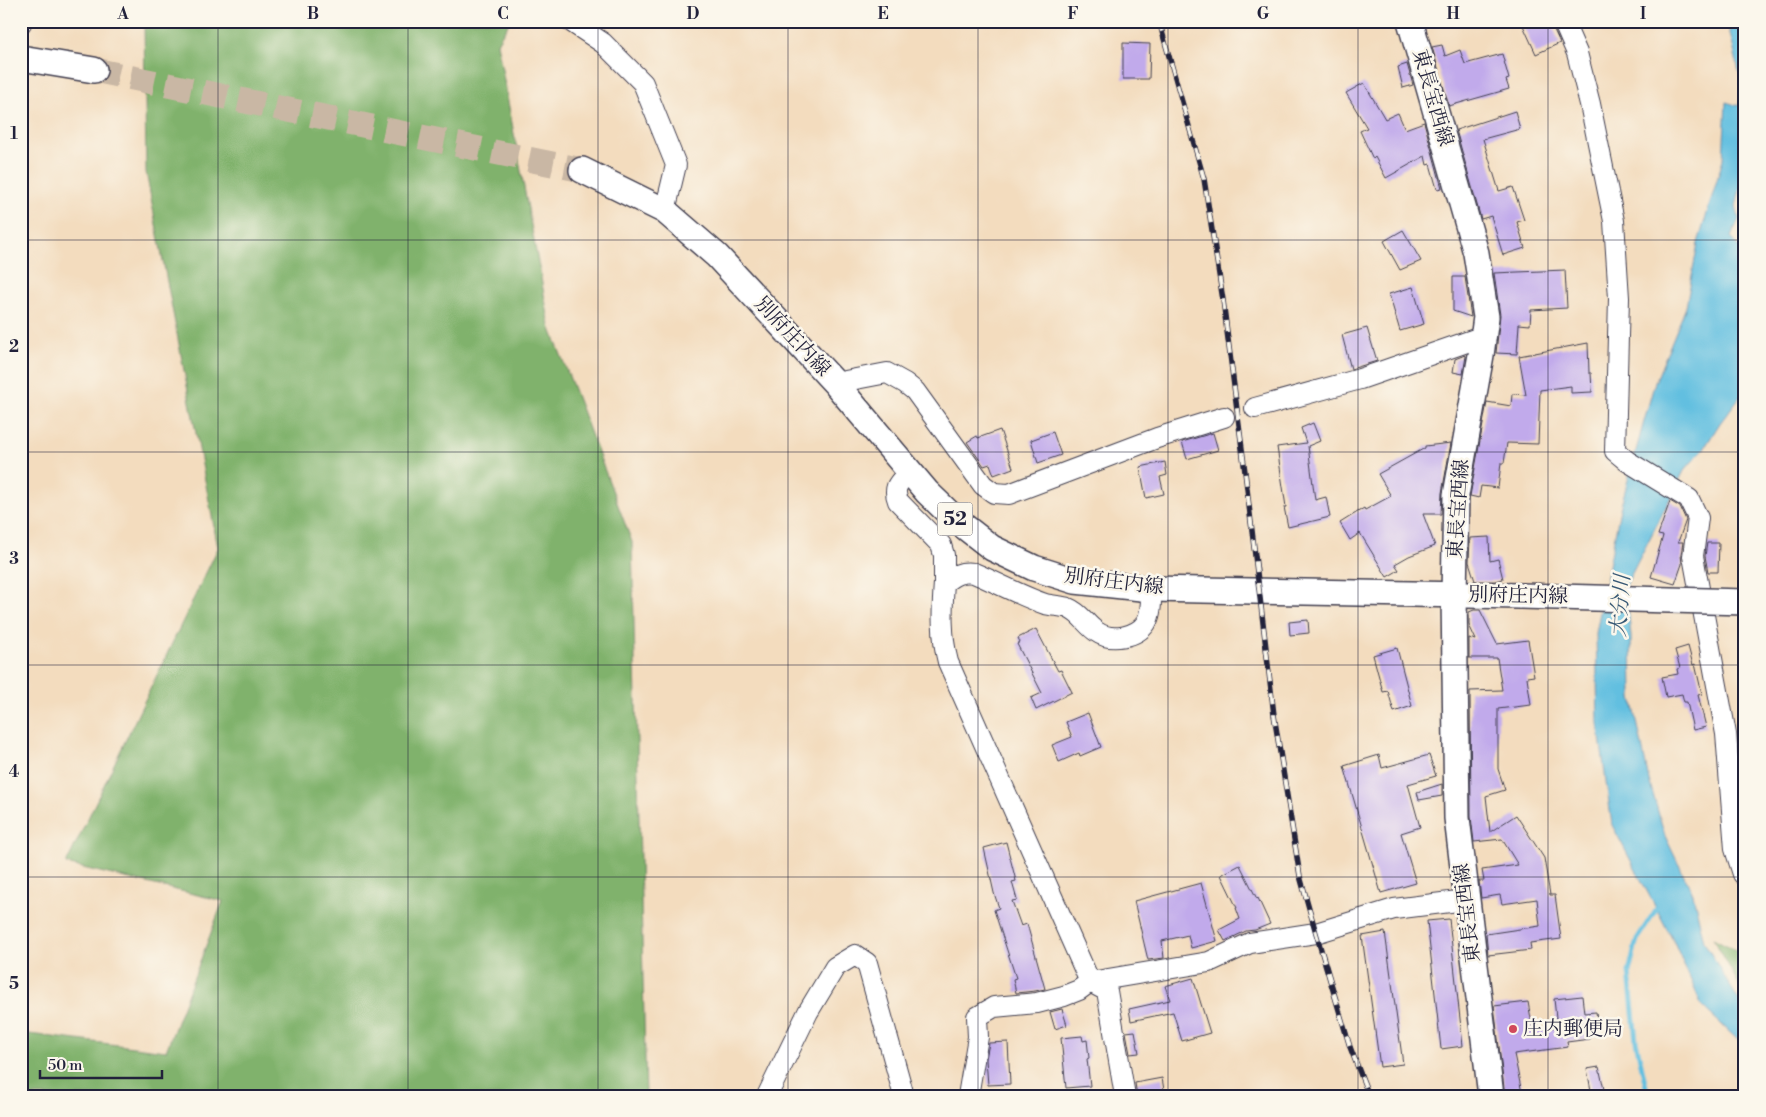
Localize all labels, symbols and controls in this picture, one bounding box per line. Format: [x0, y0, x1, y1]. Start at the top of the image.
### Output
text: A [116, 4, 129, 24]
text: B [307, 4, 319, 24]
text: C [497, 4, 509, 24]
text: D [687, 4, 700, 24]
text: E [877, 4, 889, 24]
text: F [1067, 4, 1079, 24]
text: G [1257, 4, 1270, 24]
text: H [1446, 4, 1460, 24]
text: I [1640, 4, 1646, 24]
street label: 東長宝西線 [1406, 46, 1458, 150]
text: 1 [10, 124, 18, 144]
street label: 別府庄内線 [749, 292, 835, 382]
text: 2 [9, 337, 19, 357]
street label: 東長宝西線 [1443, 458, 1475, 560]
road number: 52 [938, 502, 972, 536]
text: 3 [9, 549, 19, 569]
street label: 別府庄内線 [1063, 563, 1165, 601]
water label: 大分川 [1606, 572, 1636, 638]
street label: 別府庄内線 [1468, 583, 1568, 609]
text: 4 [9, 762, 20, 782]
street label: 東長宝西線 [1449, 862, 1487, 964]
text: 5 [9, 974, 19, 994]
place label: 庄内郵便局 [1523, 1017, 1623, 1042]
marker: 庄内郵便局 [1507, 1023, 1519, 1035]
scale bar [40, 1047, 162, 1079]
text: 50 m [48, 1056, 82, 1075]

